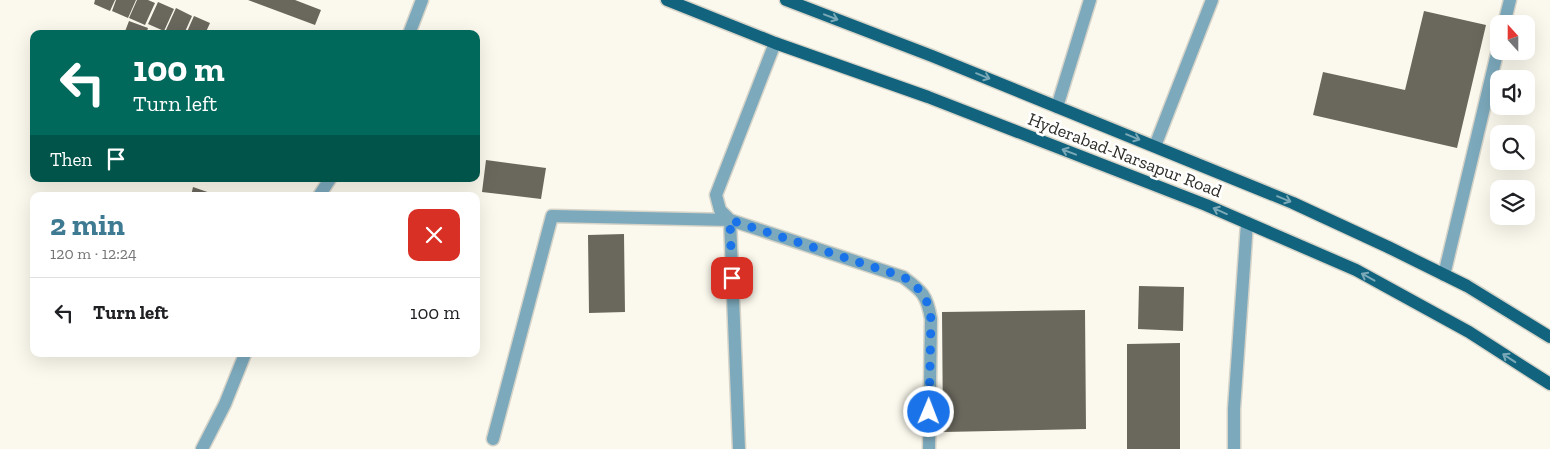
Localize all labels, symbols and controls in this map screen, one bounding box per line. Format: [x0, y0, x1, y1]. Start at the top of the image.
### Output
one-way arrow [823, 13, 838, 22]
north arrow [1490, 15, 1535, 60]
map controls [1490, 15, 1535, 225]
text: 100 m [133, 48, 225, 90]
icon: left [50, 50, 115, 115]
button: sound [1490, 70, 1535, 115]
one-way arrow [974, 72, 990, 81]
text: Turn left [133, 90, 217, 117]
street label: Hyderabad-Narsapur Road [1025, 108, 1225, 202]
button: search [1490, 125, 1535, 170]
one-way arrow [1125, 133, 1140, 143]
icon: arrive [102, 145, 130, 173]
one-way arrow [1061, 147, 1077, 156]
text: Then [50, 148, 92, 171]
button: layers [1490, 180, 1535, 225]
one-way arrow [1276, 195, 1291, 204]
one-way arrow [1213, 206, 1228, 216]
text: 2 min [50, 207, 125, 243]
button: close [408, 209, 460, 261]
text: 120 m · 12:24 [50, 244, 137, 263]
pin [711, 257, 753, 299]
icon: arrive [718, 264, 746, 292]
one-way arrow [1361, 272, 1376, 281]
icon: left [50, 299, 78, 327]
text: Turn left [93, 301, 168, 324]
text: 100 m [410, 301, 460, 324]
one-way arrow [1502, 353, 1516, 363]
position arrow [902, 385, 954, 437]

